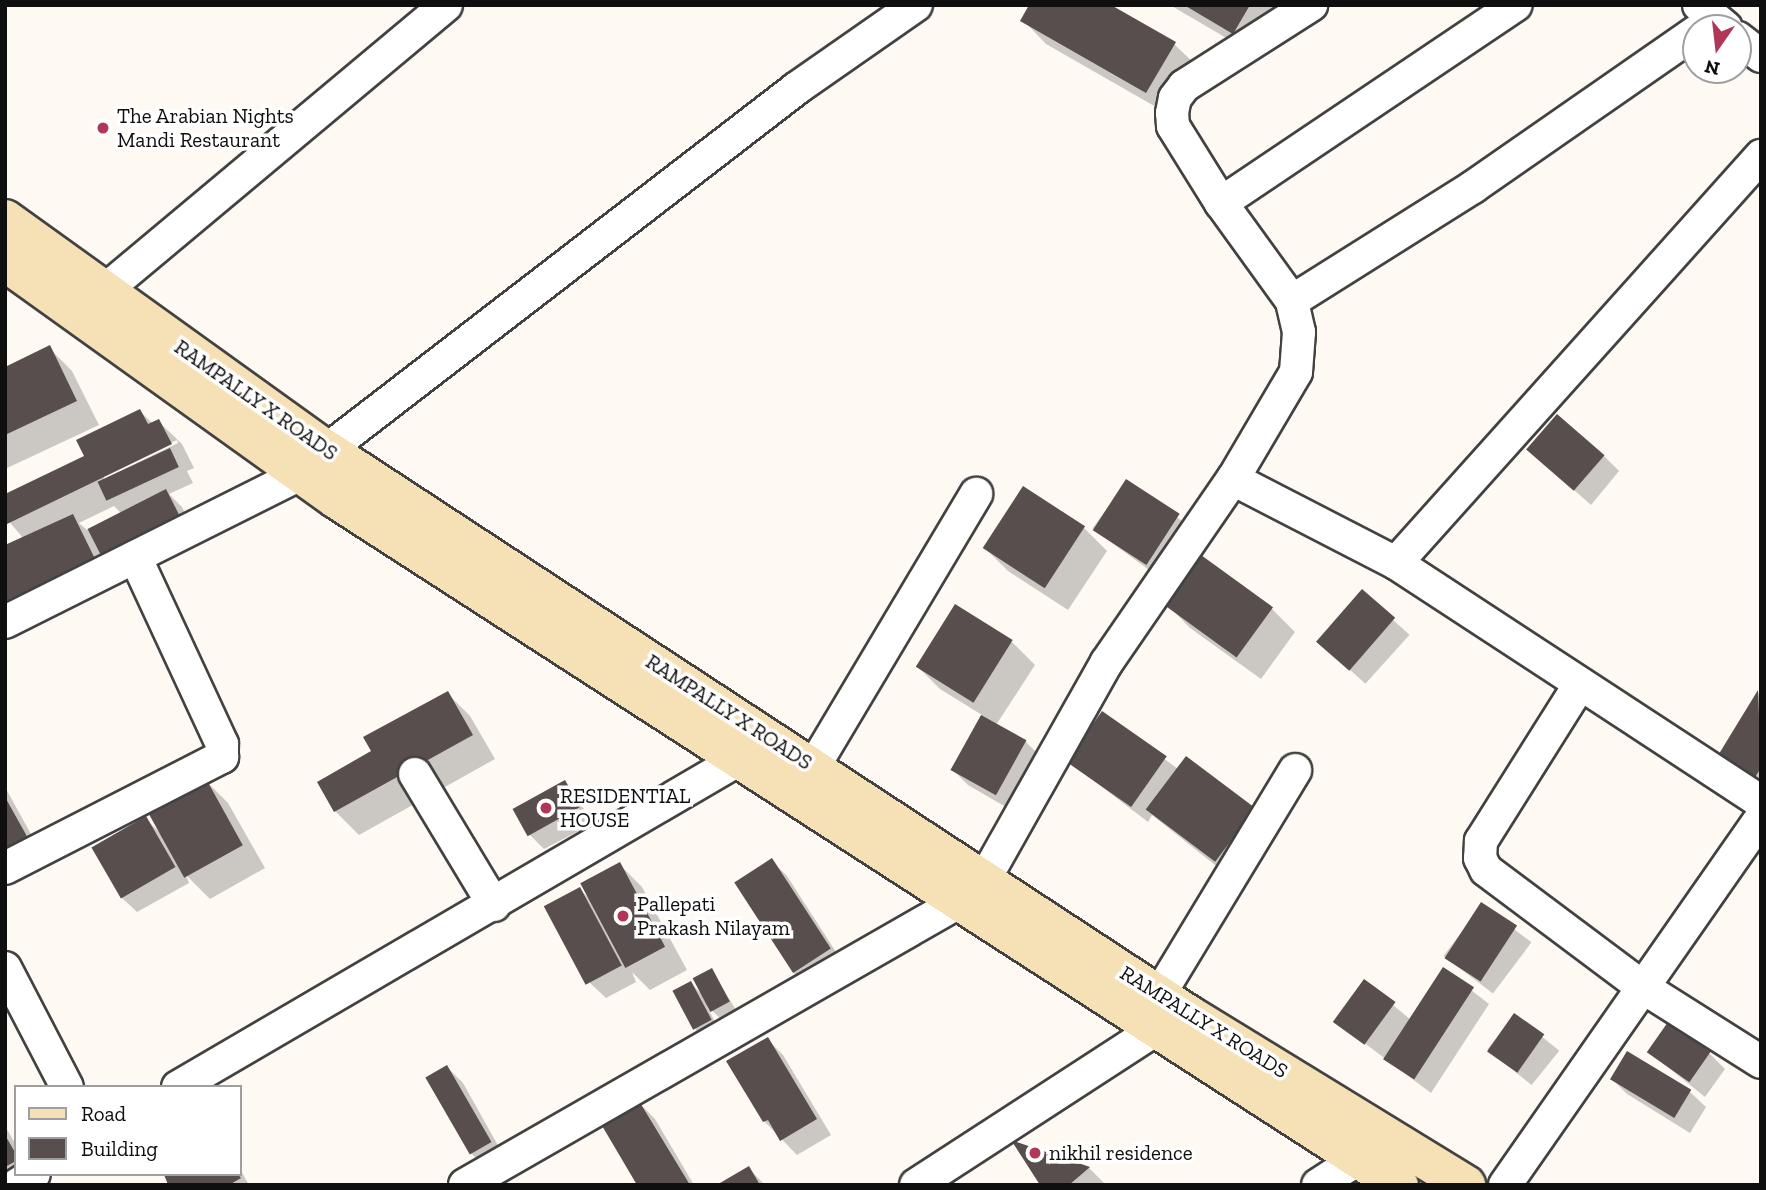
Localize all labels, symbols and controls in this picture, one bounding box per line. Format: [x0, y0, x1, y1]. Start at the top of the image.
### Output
north arrow [1682, 14, 1752, 84]
text: N [1702, 55, 1722, 81]
place label: The Arabian Nights Mandi Restaurant [117, 103, 294, 153]
marker: The Arabian Nights Mandi Restaurant [95, 120, 111, 136]
street label: RAMPALLY X ROADS [169, 334, 343, 466]
street label: RAMPALLY X ROADS [641, 649, 817, 775]
place label: RESIDENTIAL HOUSE [560, 783, 690, 833]
marker: RESIDENTIAL HOUSE [538, 800, 554, 816]
place label: Pallepati Prakash Nilayam [637, 891, 790, 941]
marker: Pallepati Prakash Nilayam [615, 908, 631, 924]
street label: RAMPALLY X ROADS [1115, 960, 1293, 1084]
legend [14, 1085, 242, 1176]
text: Road [81, 1101, 126, 1126]
text: Building [81, 1136, 158, 1161]
place label: nikhil residence [1049, 1140, 1193, 1166]
marker: nikhil residence [1027, 1145, 1043, 1161]

